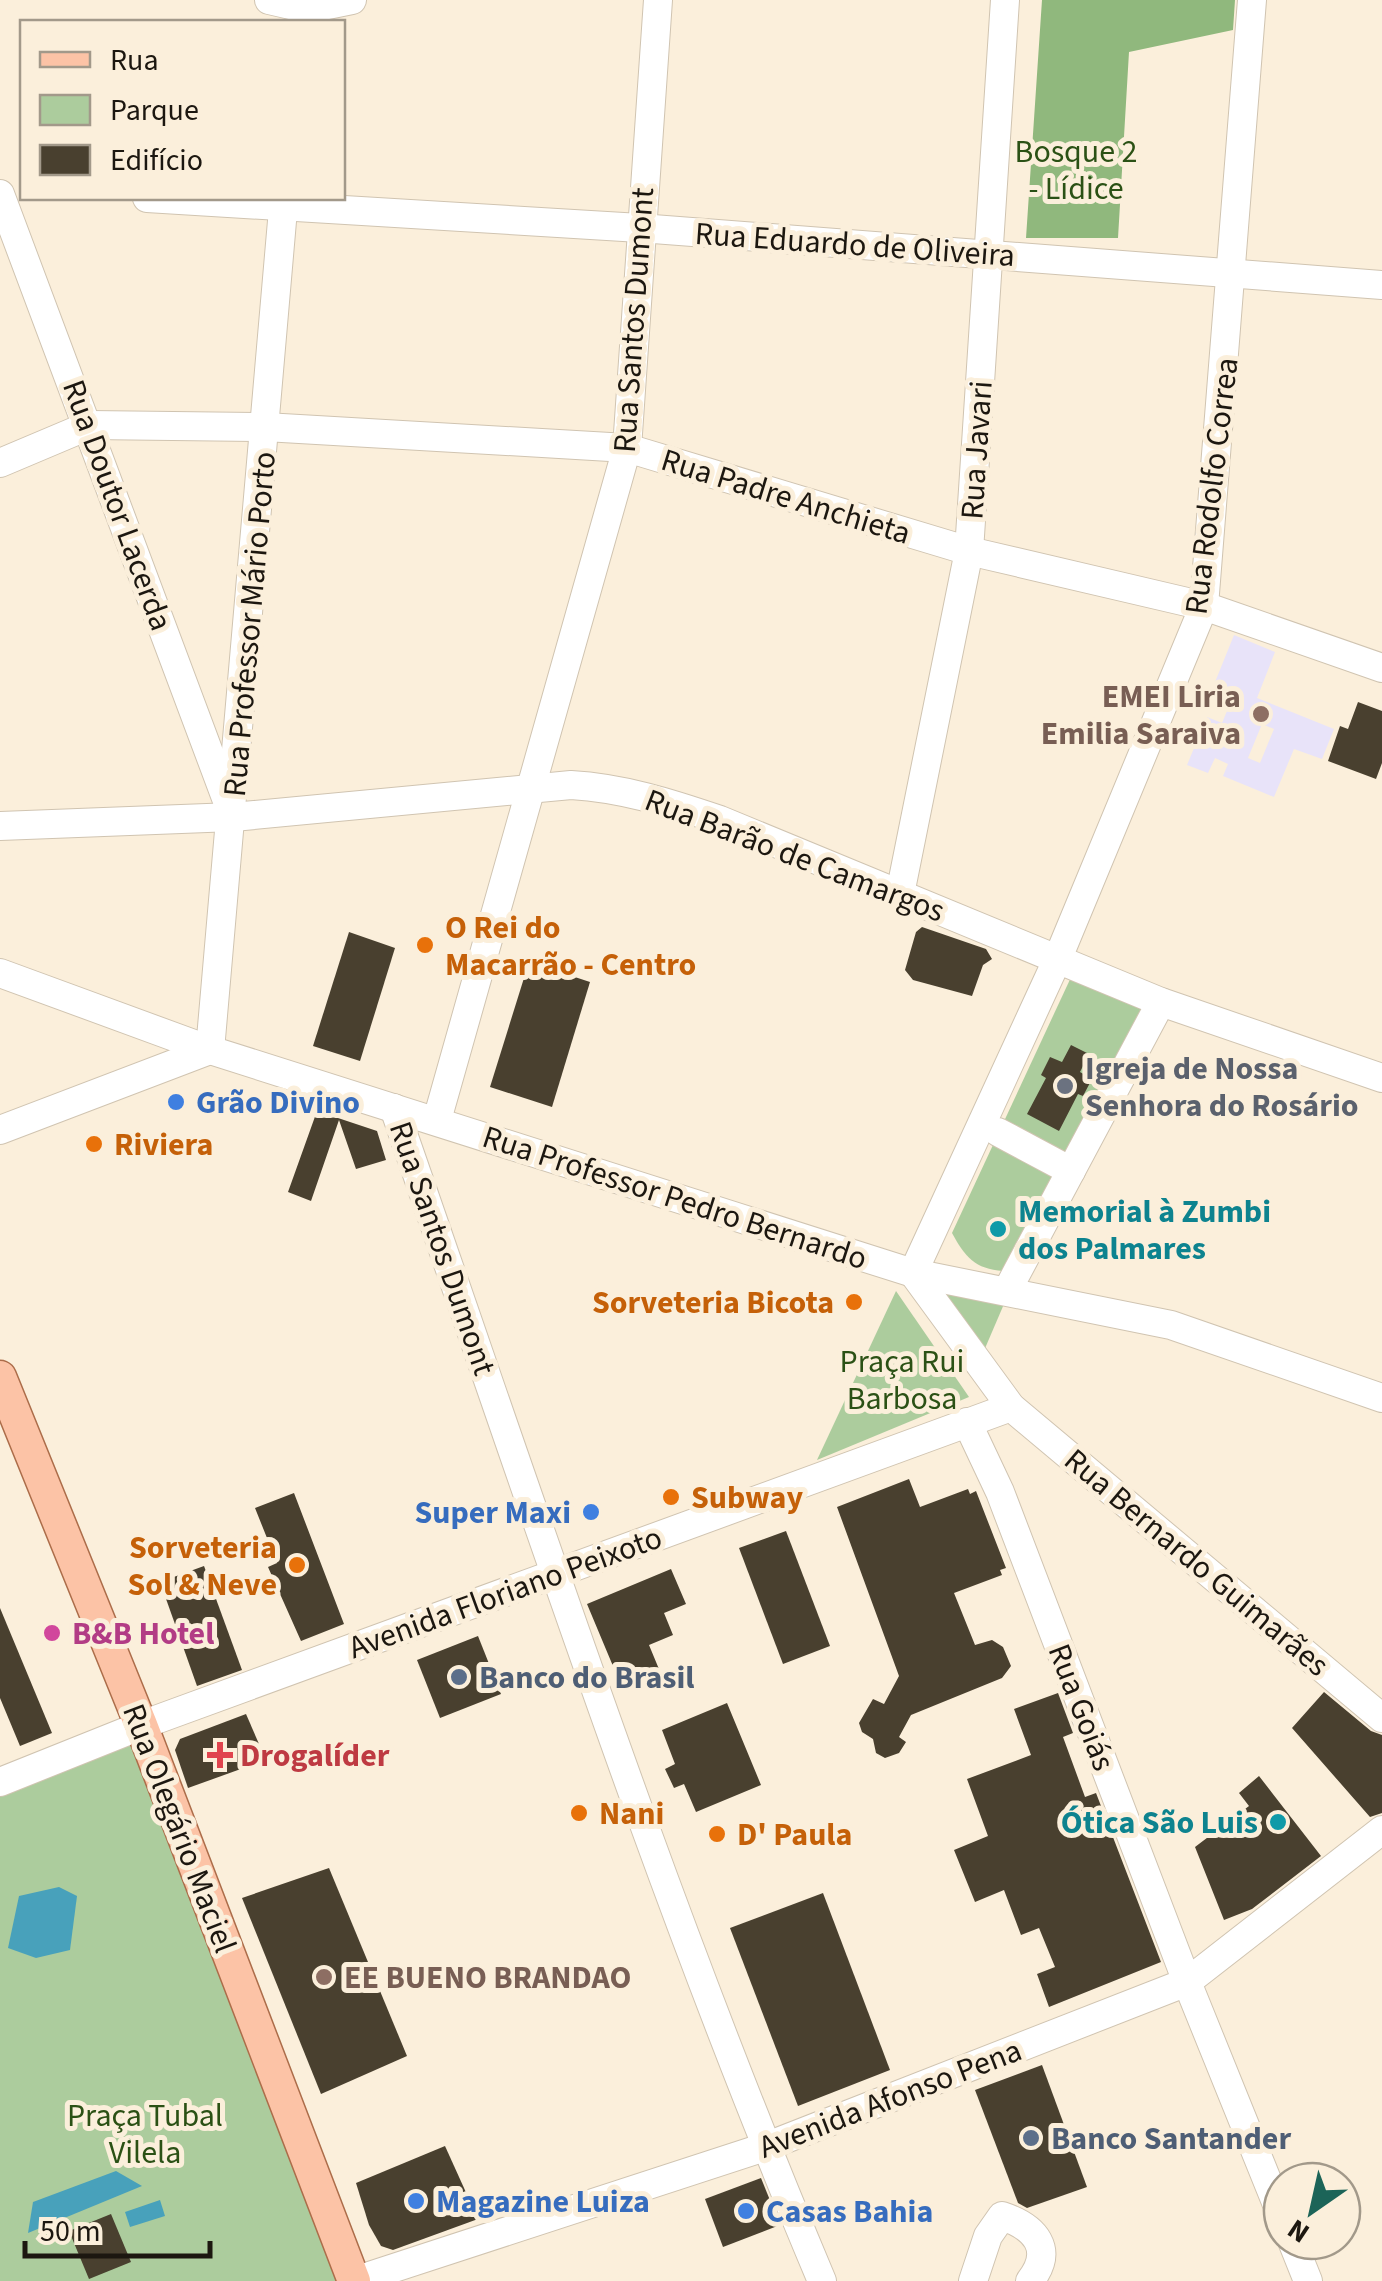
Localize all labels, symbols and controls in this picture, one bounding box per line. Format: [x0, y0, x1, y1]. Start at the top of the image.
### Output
legend [20, 20, 345, 200]
text: Rua [110, 39, 159, 82]
text: Parque [110, 89, 199, 132]
park label: Bosque 2 - Lídice [1015, 129, 1137, 212]
text: Edifício [110, 139, 203, 182]
street label: Rua Santos Dumont [602, 186, 666, 454]
street label: Rua Eduardo de Oliveira [693, 211, 1016, 279]
street label: Rua Rodolfo Correa [1173, 355, 1251, 617]
street label: Rua Doutor Lacerda [50, 373, 184, 637]
street label: Rua Javari [949, 379, 1005, 521]
street label: Rua Padre Anchieta [655, 437, 916, 557]
street label: Rua Professor Mário Porto [212, 449, 288, 799]
place label: EMEI Liria Emilia Saraiva [1041, 674, 1241, 757]
marker: EMEI Liria Emilia Saraiva [1250, 703, 1272, 725]
street label: Rua Barão de Camargos [638, 778, 951, 934]
place label: O Rei do Macarrão - Centro [445, 905, 696, 988]
marker: O Rei do Macarrão - Centro [414, 934, 436, 956]
place label: Igreja de Nossa Senhora do Rosário [1085, 1046, 1359, 1129]
marker: Igreja de Nossa Senhora do Rosário [1054, 1075, 1076, 1097]
place label: Grão Divino [196, 1080, 360, 1126]
marker: Grão Divino [165, 1091, 187, 1113]
street label: Rua Professor Pedro Bernardo [477, 1114, 873, 1282]
street label: Rua Santos Dumont [377, 1115, 507, 1382]
place label: Riviera [114, 1122, 213, 1168]
marker: Riviera [83, 1133, 105, 1155]
place label: Memorial à Zumbi dos Palmares [1018, 1189, 1271, 1272]
marker: Memorial à Zumbi dos Palmares [987, 1218, 1009, 1240]
place label: Sorveteria Bicota [592, 1280, 834, 1326]
marker: Sorveteria Bicota [843, 1291, 865, 1313]
park label: Praça Rui Barbosa [840, 1339, 964, 1422]
street label: Rua Bernardo Guimarães [1054, 1438, 1339, 1688]
place label: Subway [691, 1475, 803, 1521]
marker: Subway [660, 1486, 682, 1508]
place label: Super Maxi [414, 1490, 571, 1536]
marker: Super Maxi [580, 1501, 602, 1523]
street label: Avenida Floriano Peixoto [342, 1515, 668, 1671]
place label: Sorveteria Sol & Neve [127, 1525, 277, 1608]
marker: Sorveteria Sol & Neve [286, 1554, 308, 1576]
place label: B&B Hotel [72, 1611, 214, 1657]
marker: B&B Hotel [41, 1622, 63, 1644]
street label: Rua Goiás [1036, 1637, 1126, 1778]
place label: Banco do Brasil [479, 1655, 695, 1701]
marker: Banco do Brasil [448, 1666, 470, 1688]
street label: Rua Olegário Maciel [110, 1697, 248, 1960]
place label: Drogalíder [240, 1733, 390, 1779]
marker: Drogalíder [209, 1744, 231, 1766]
place label: Nani [599, 1791, 664, 1837]
place label: Ótica São Luis [1061, 1800, 1258, 1846]
marker: Nani [568, 1802, 590, 1824]
marker: Ótica São Luis [1267, 1811, 1289, 1833]
place label: D' Paula [737, 1812, 852, 1858]
marker: D' Paula [706, 1823, 728, 1845]
place label: EE BUENO BRANDAO [344, 1955, 631, 2001]
marker: EE BUENO BRANDAO [313, 1966, 335, 1988]
street label: Avenida Afonso Pena [752, 2028, 1029, 2170]
park label: Praça Tubal Vilela [67, 2093, 223, 2176]
place label: Banco Santander [1051, 2116, 1291, 2162]
marker: Banco Santander [1020, 2127, 1042, 2149]
north arrow [1262, 2161, 1362, 2261]
place label: Magazine Luiza [436, 2179, 650, 2225]
place label: Casas Bahia [766, 2189, 933, 2235]
marker: Magazine Luiza [405, 2190, 427, 2212]
scale bar [25, 2196, 210, 2258]
marker: Casas Bahia [735, 2200, 757, 2222]
text: N [1280, 2209, 1317, 2253]
text: 50 m [40, 2210, 101, 2253]

